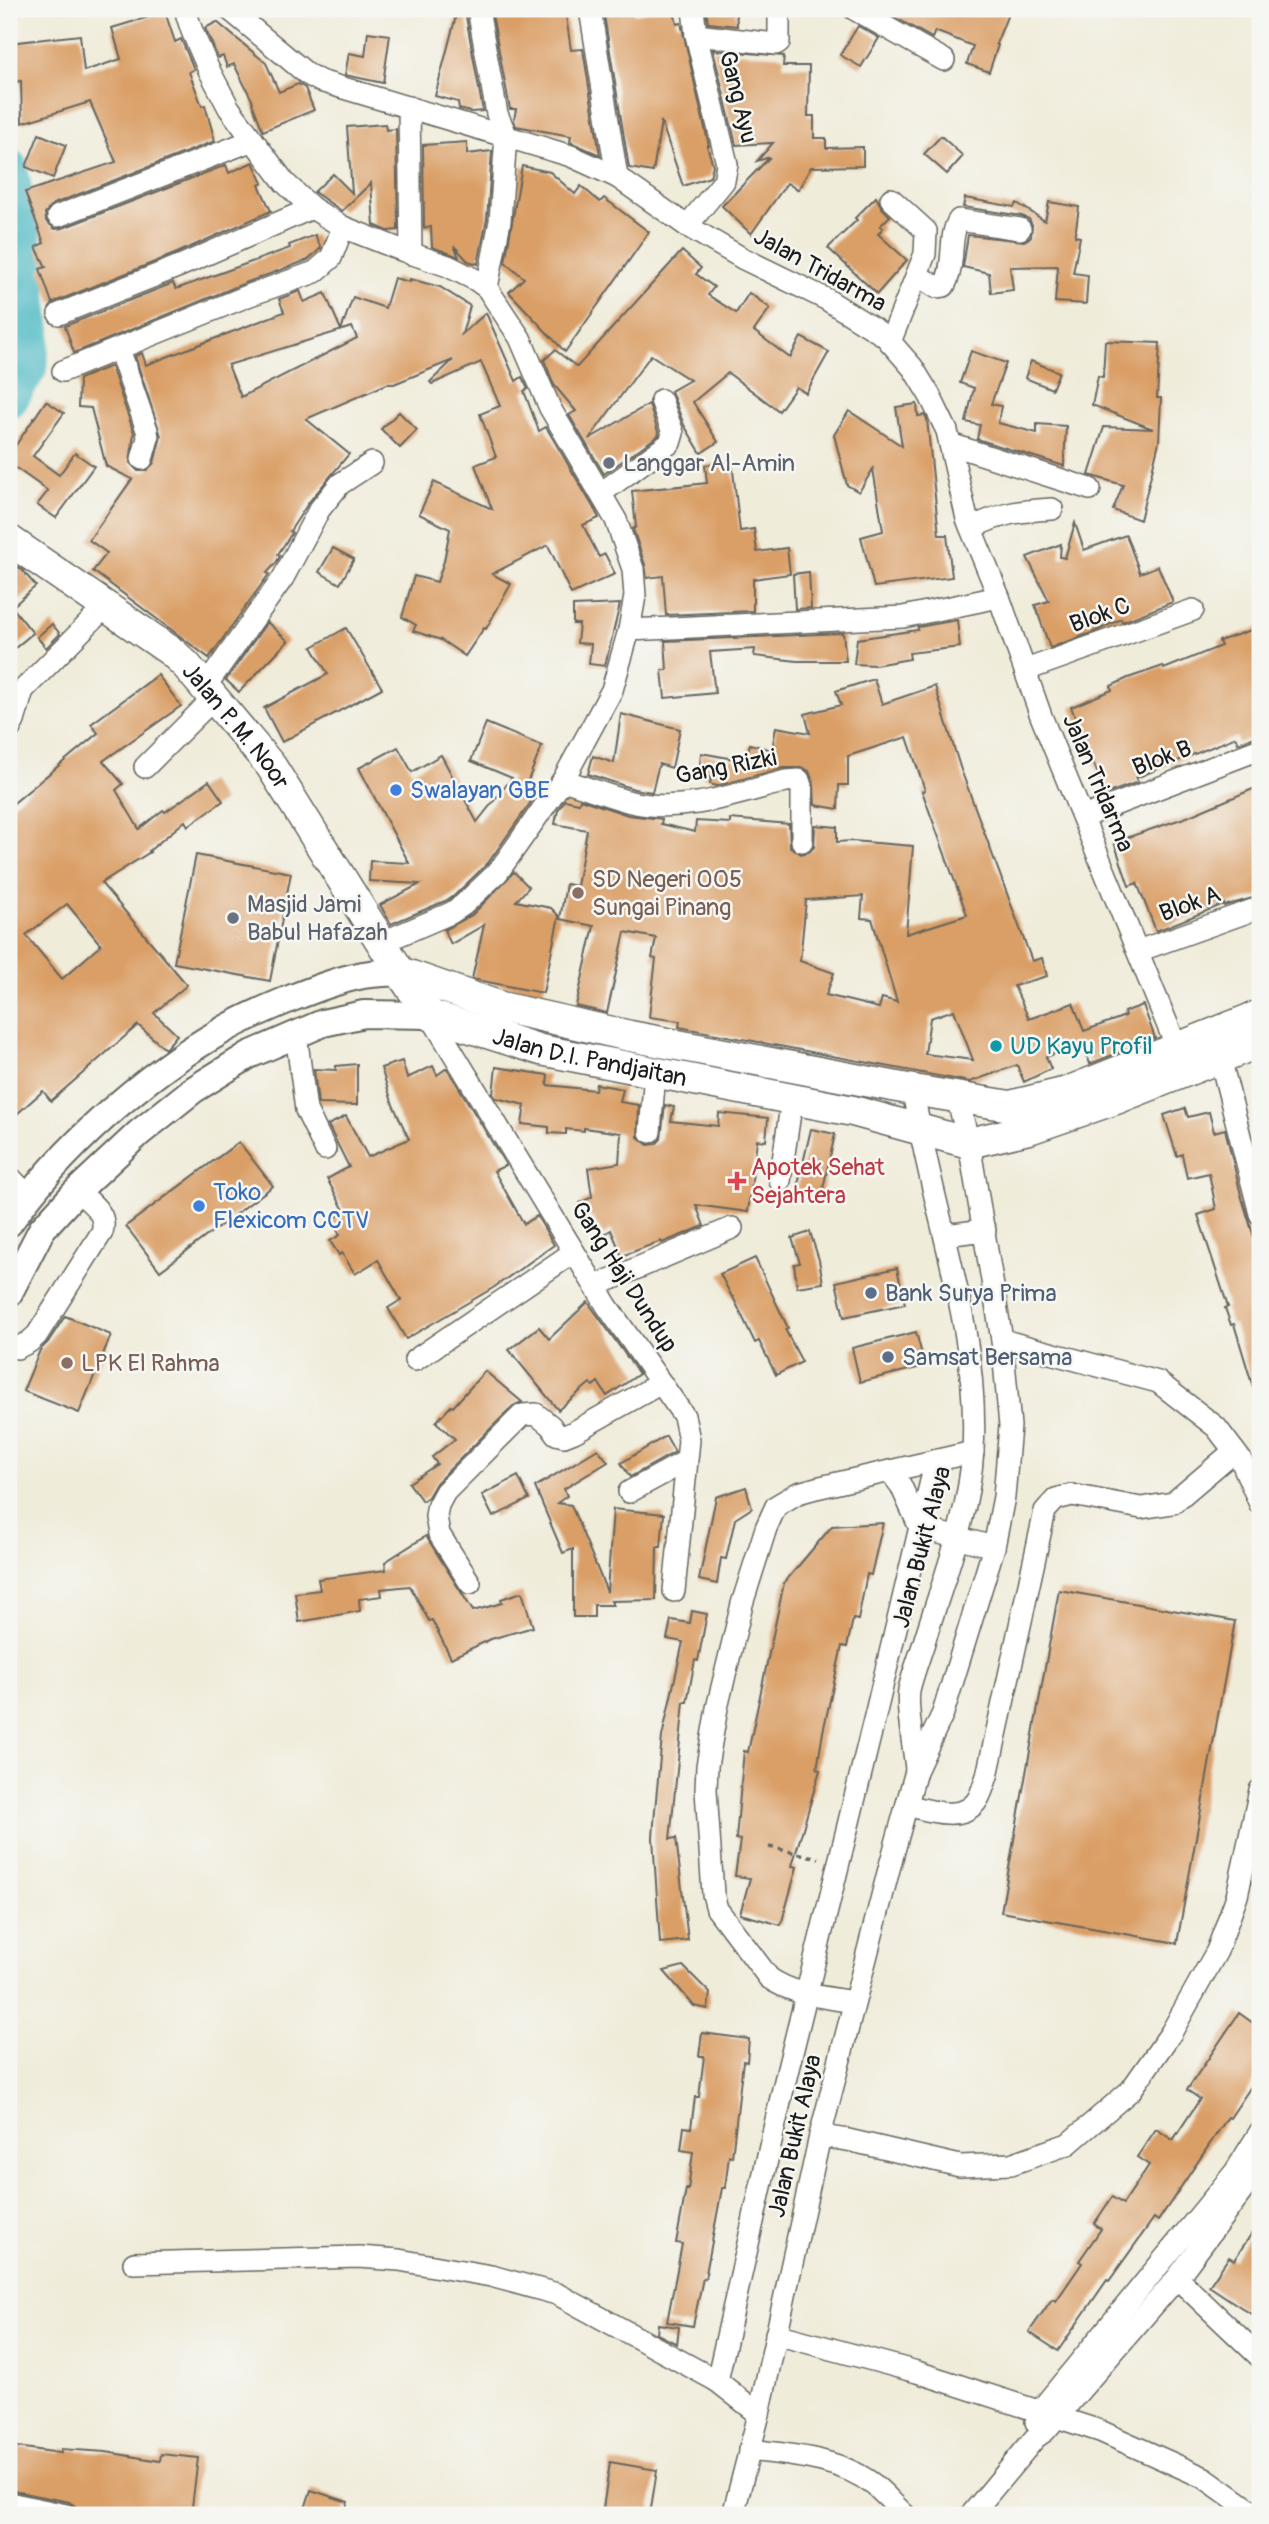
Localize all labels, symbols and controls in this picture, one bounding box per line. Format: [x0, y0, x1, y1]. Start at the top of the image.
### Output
street label: Gang Ayu [713, 48, 763, 146]
street label: Jalan Tridarma [749, 222, 891, 318]
place label: Langgar Al-Amin [623, 449, 795, 478]
marker: Langgar Al-Amin [601, 455, 617, 471]
street label: Blok C [1066, 591, 1134, 639]
street label: Jalan P. M. Noor [176, 657, 296, 795]
street label: Jalan Tridarma [1056, 710, 1140, 856]
street label: Blok B [1128, 734, 1196, 782]
street label: Gang Rizki [673, 743, 779, 791]
place label: Swalayan GBE [410, 776, 550, 805]
marker: Swalayan GBE [388, 782, 404, 798]
place label: SD Negeri 005 Sungai Pinang [592, 865, 742, 922]
street label: Blok A [1155, 880, 1225, 928]
marker: SD Negeri 005 Sungai Pinang [570, 885, 586, 901]
place label: Masjid Jami Babul Hafazah [247, 890, 388, 947]
marker: Masjid Jami Babul Hafazah [225, 910, 241, 926]
street label: Jalan D.I. Pandjaitan [489, 1021, 689, 1093]
place label: UD Kayu Profil [1010, 1032, 1153, 1061]
marker: UD Kayu Profil [988, 1038, 1004, 1054]
place label: Apotek Sehat Sejahtera [751, 1153, 885, 1210]
marker: Apotek Sehat Sejahtera [729, 1173, 745, 1189]
place label: Toko Flexicom CCTV [213, 1178, 369, 1235]
street label: Gang Haji Dundup [564, 1196, 684, 1358]
marker: Toko Flexicom CCTV [191, 1198, 207, 1214]
place label: Bank Surya Prima [885, 1279, 1057, 1308]
marker: Bank Surya Prima [863, 1285, 879, 1301]
place label: Samsat Bersama [902, 1343, 1073, 1372]
place label: LPK El Rahma [81, 1349, 220, 1378]
marker: Samsat Bersama [880, 1349, 896, 1365]
marker: LPK El Rahma [59, 1355, 75, 1371]
street label: Jalan Bukit Alaya [886, 1463, 958, 1631]
street label: Jalan Bukit Alaya [762, 2052, 828, 2220]

